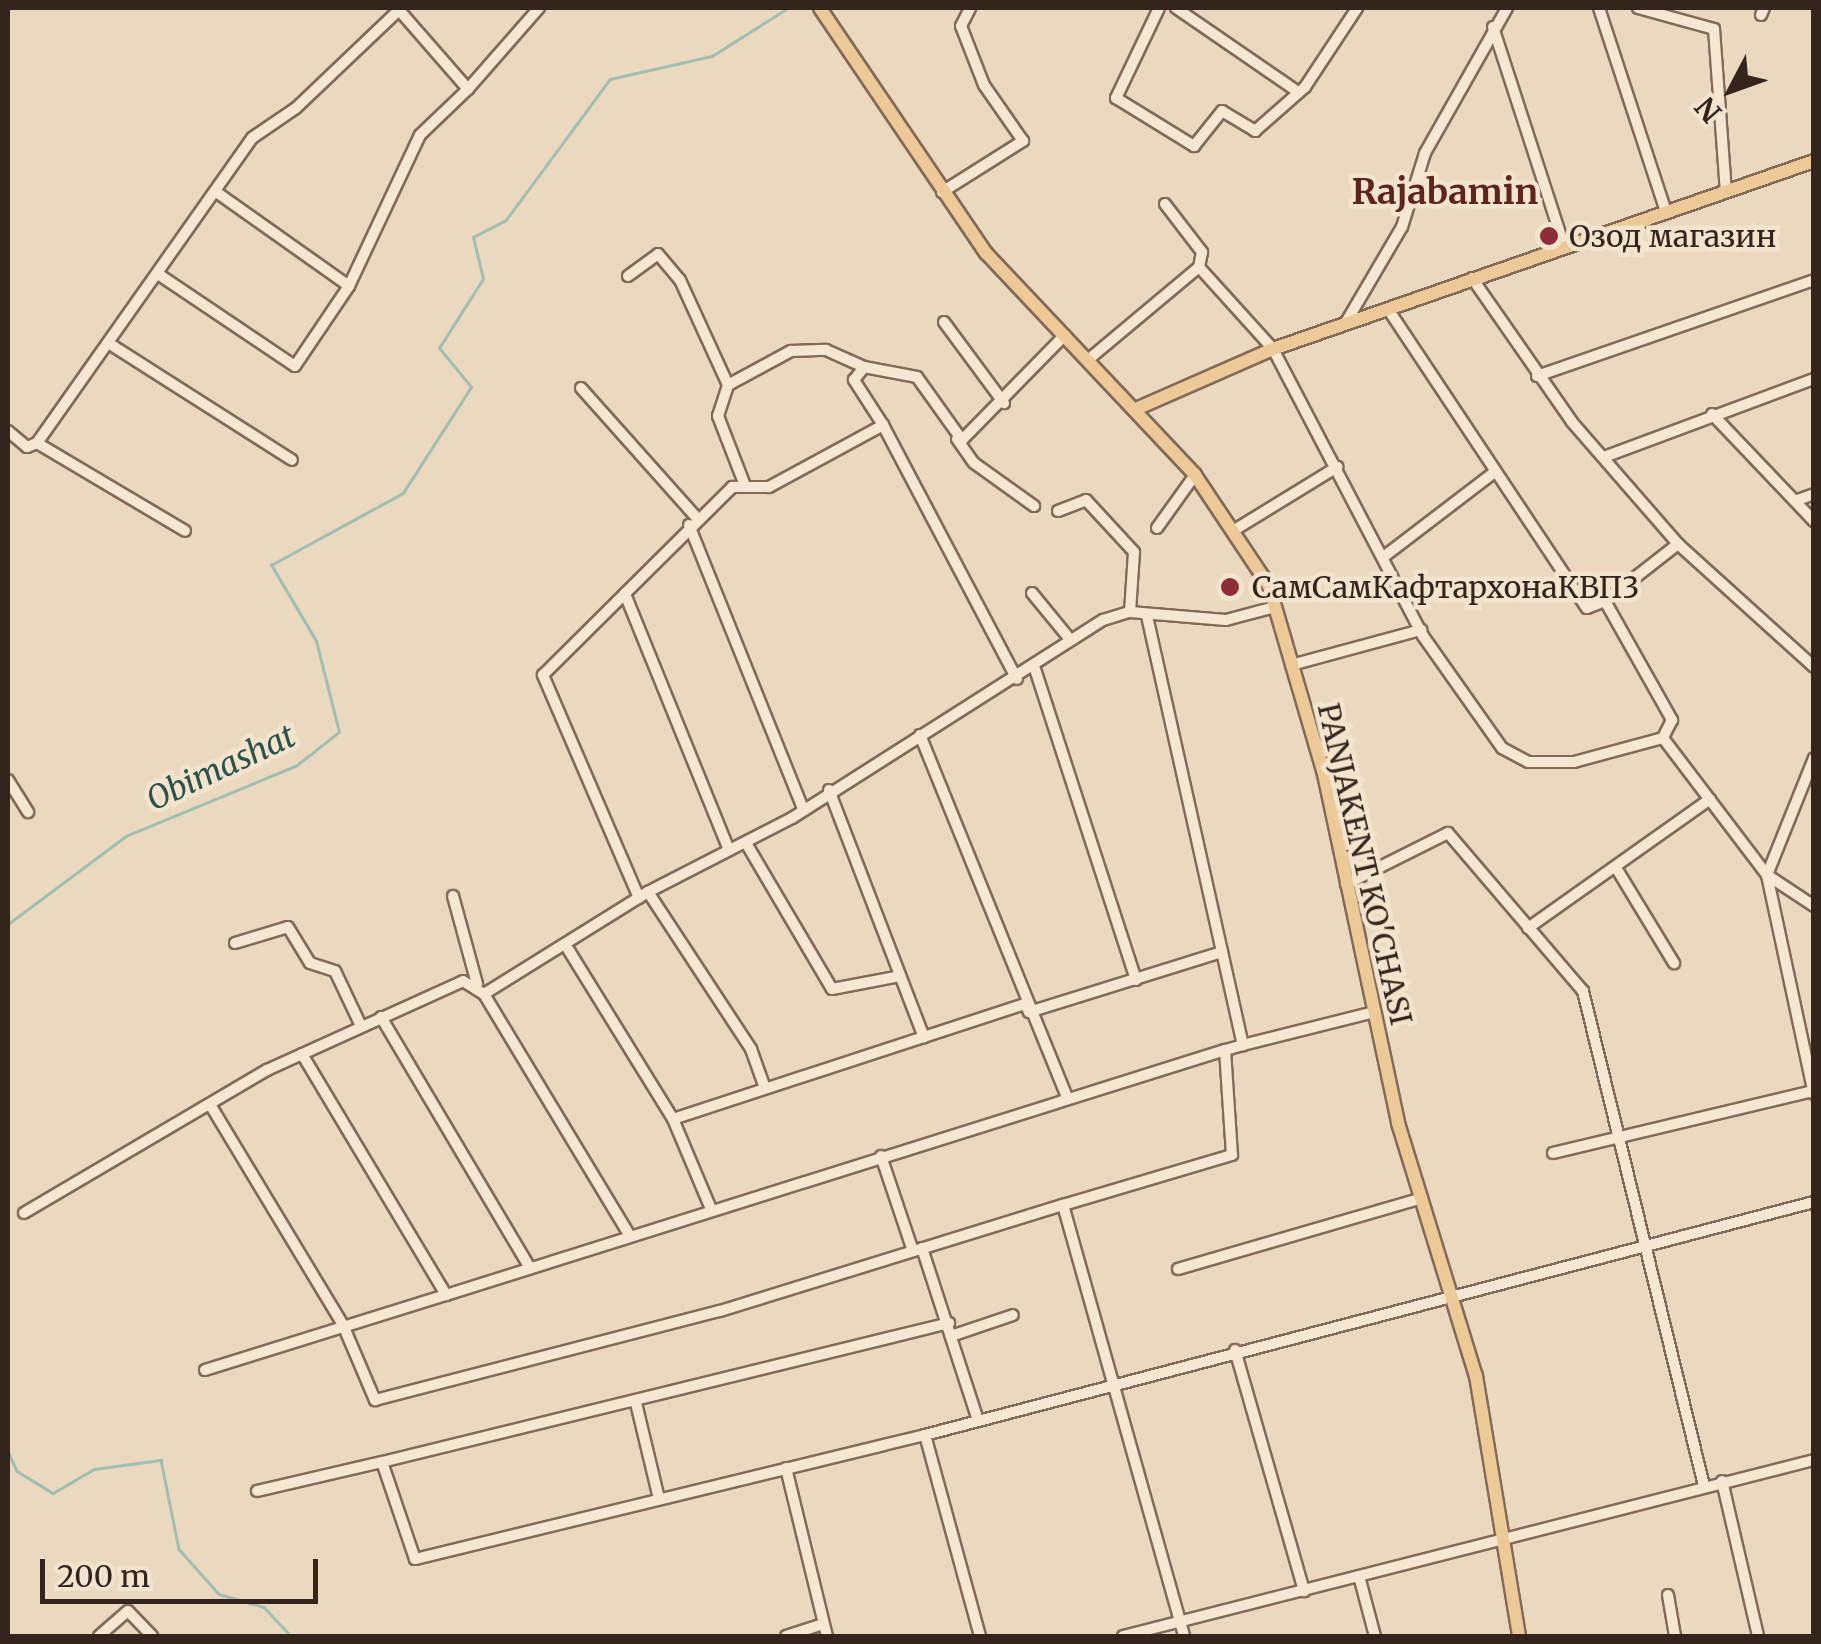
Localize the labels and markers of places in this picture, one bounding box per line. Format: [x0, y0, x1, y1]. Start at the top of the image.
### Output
place label: Озод магазин [1569, 218, 1776, 254]
marker: Озод магазин [1538, 225, 1560, 247]
place label: СамСамКафтархонаКВП3 [1252, 569, 1639, 605]
marker: СамСамКафтархонаКВП3 [1217, 574, 1243, 600]

